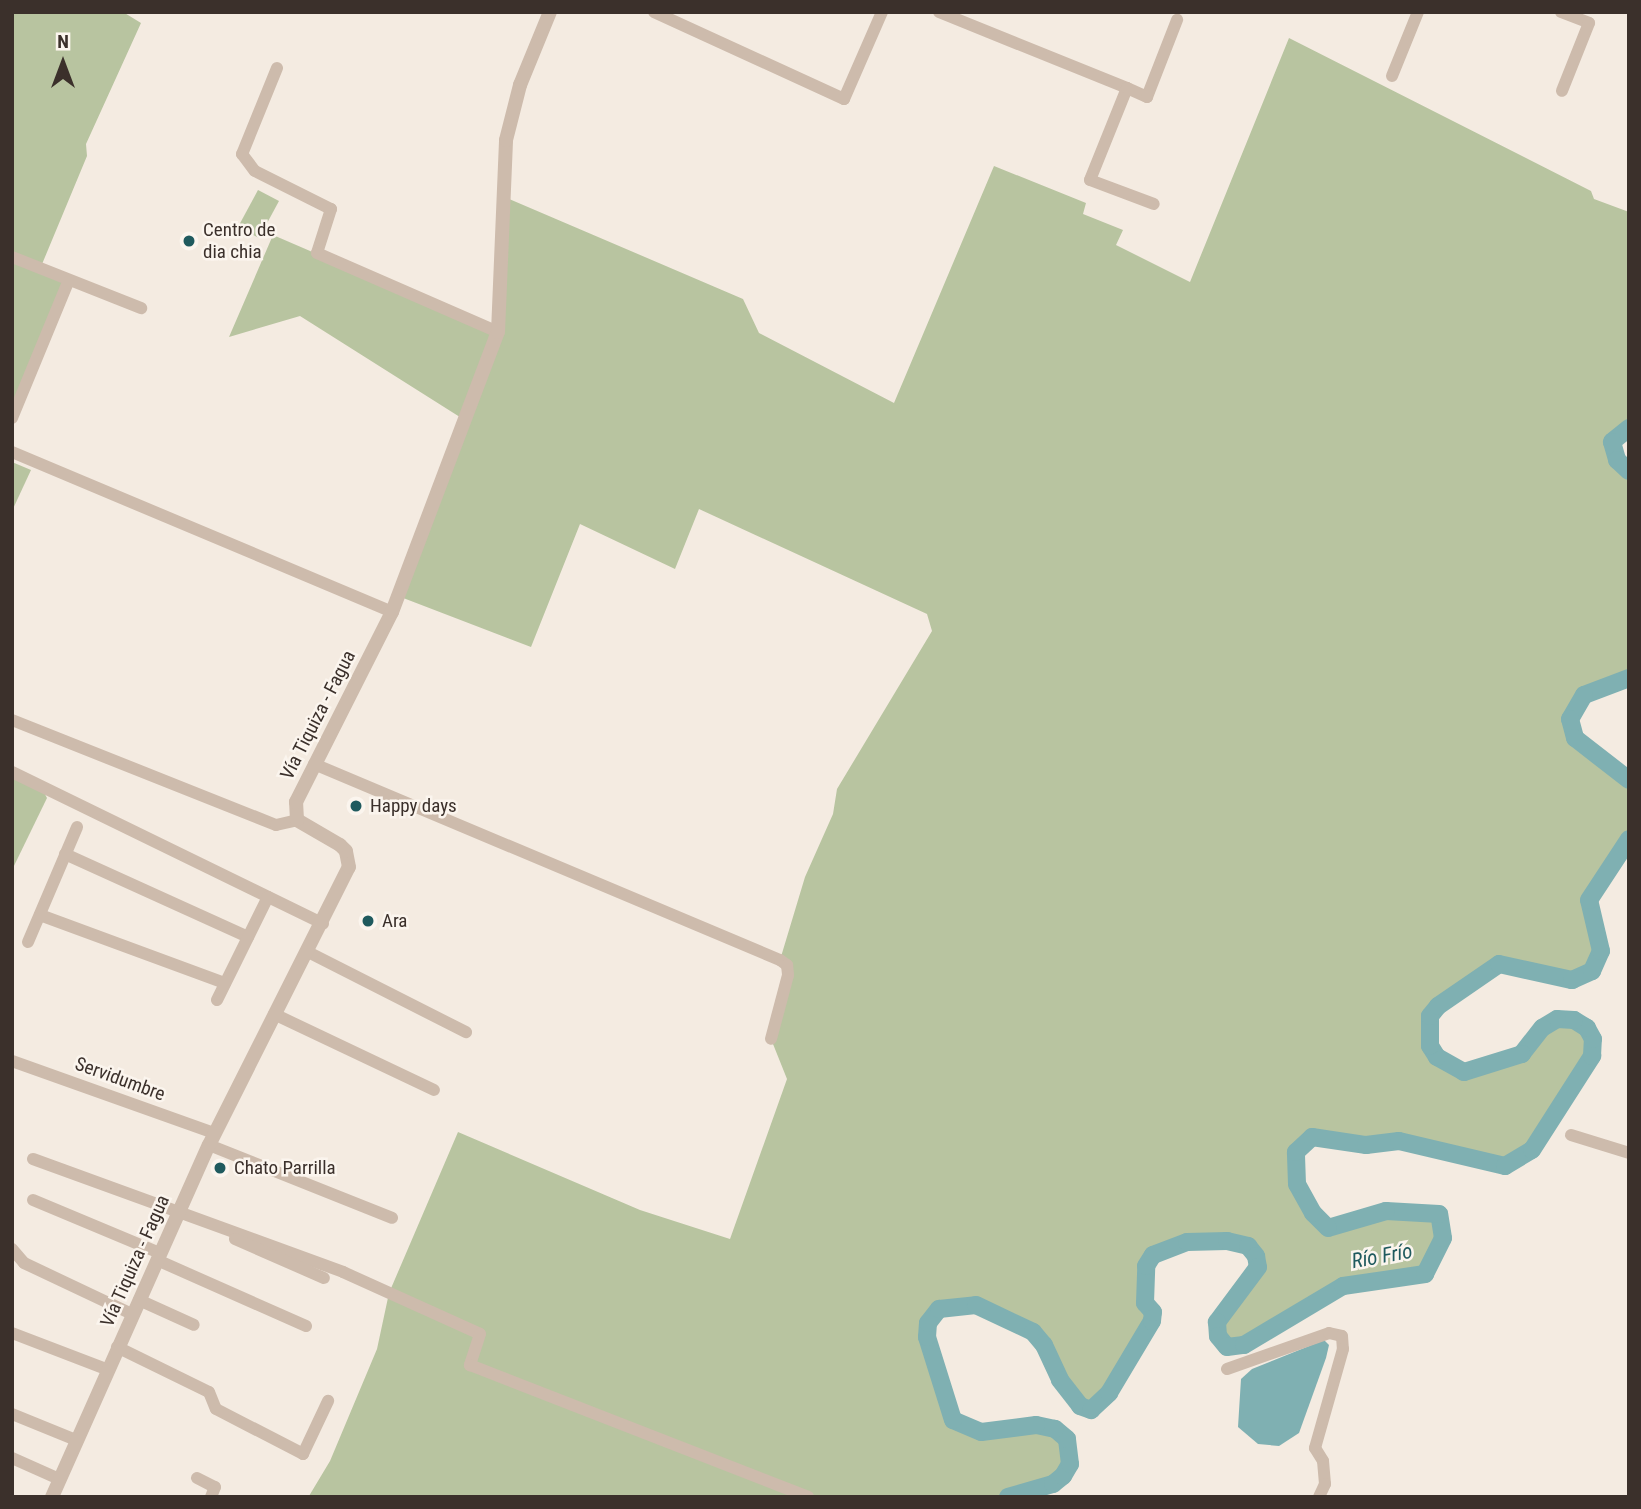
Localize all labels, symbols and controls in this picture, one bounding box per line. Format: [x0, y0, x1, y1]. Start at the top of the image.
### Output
north arrow [28, 28, 98, 98]
text: N [57, 30, 69, 53]
place label: Centro de dia chia [203, 219, 275, 263]
marker: Centro de dia chia [181, 233, 197, 249]
street label: Vía Tiquiza - Fagua [276, 646, 360, 784]
place label: Happy days [370, 795, 457, 817]
marker: Happy days [348, 798, 364, 814]
place label: Ara [382, 910, 407, 932]
marker: Ara [360, 913, 376, 929]
street label: Servidumbre [72, 1052, 168, 1106]
place label: Chato Parrilla [234, 1157, 336, 1179]
marker: Chato Parrilla [212, 1160, 228, 1176]
street label: Vía Tiquiza - Fagua [96, 1191, 174, 1331]
water label: Río Frío [1350, 1238, 1414, 1274]

